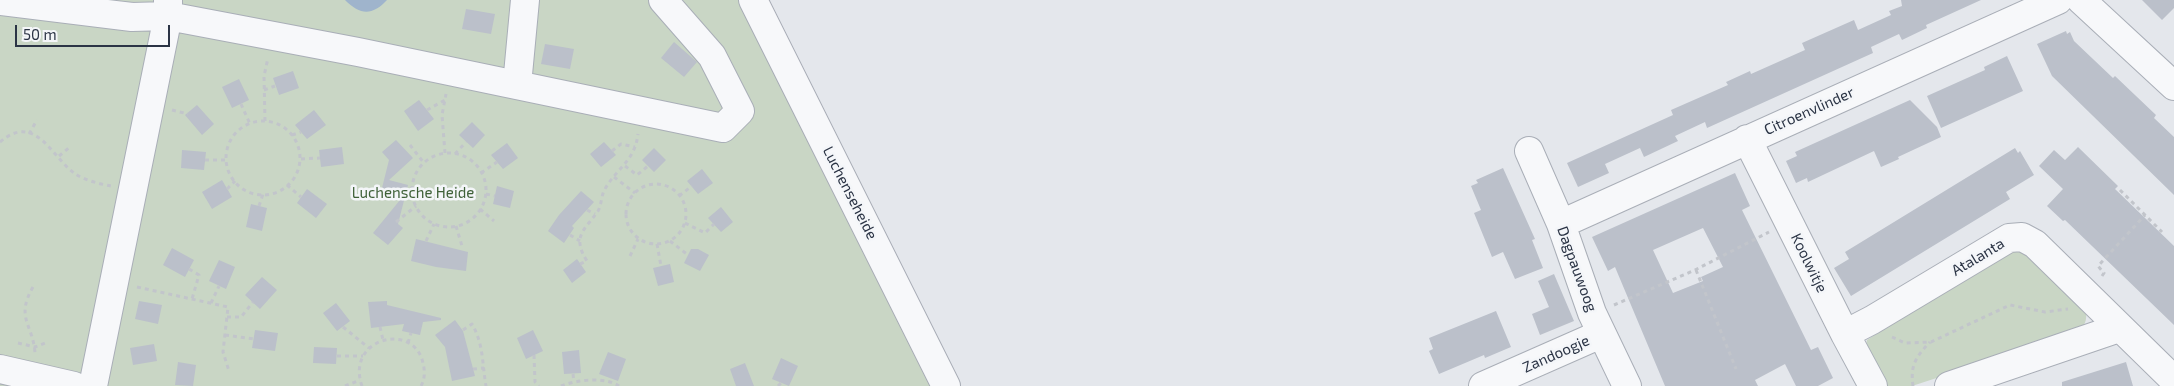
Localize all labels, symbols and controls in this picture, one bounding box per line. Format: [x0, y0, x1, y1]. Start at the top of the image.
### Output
scale bar [18, 15, 172, 47]
text: 50 m [23, 25, 57, 43]
street label: Citroenvlinder [1761, 83, 1857, 139]
street label: Luchenseheide [819, 144, 881, 242]
park label: Luchensche Heide [352, 184, 474, 202]
street label: Dagpauwoog [1553, 224, 1601, 314]
street label: Koolwitje [1787, 230, 1831, 296]
street label: Atalanta [1948, 234, 2008, 280]
street label: Zandoogje [1520, 331, 1592, 377]

